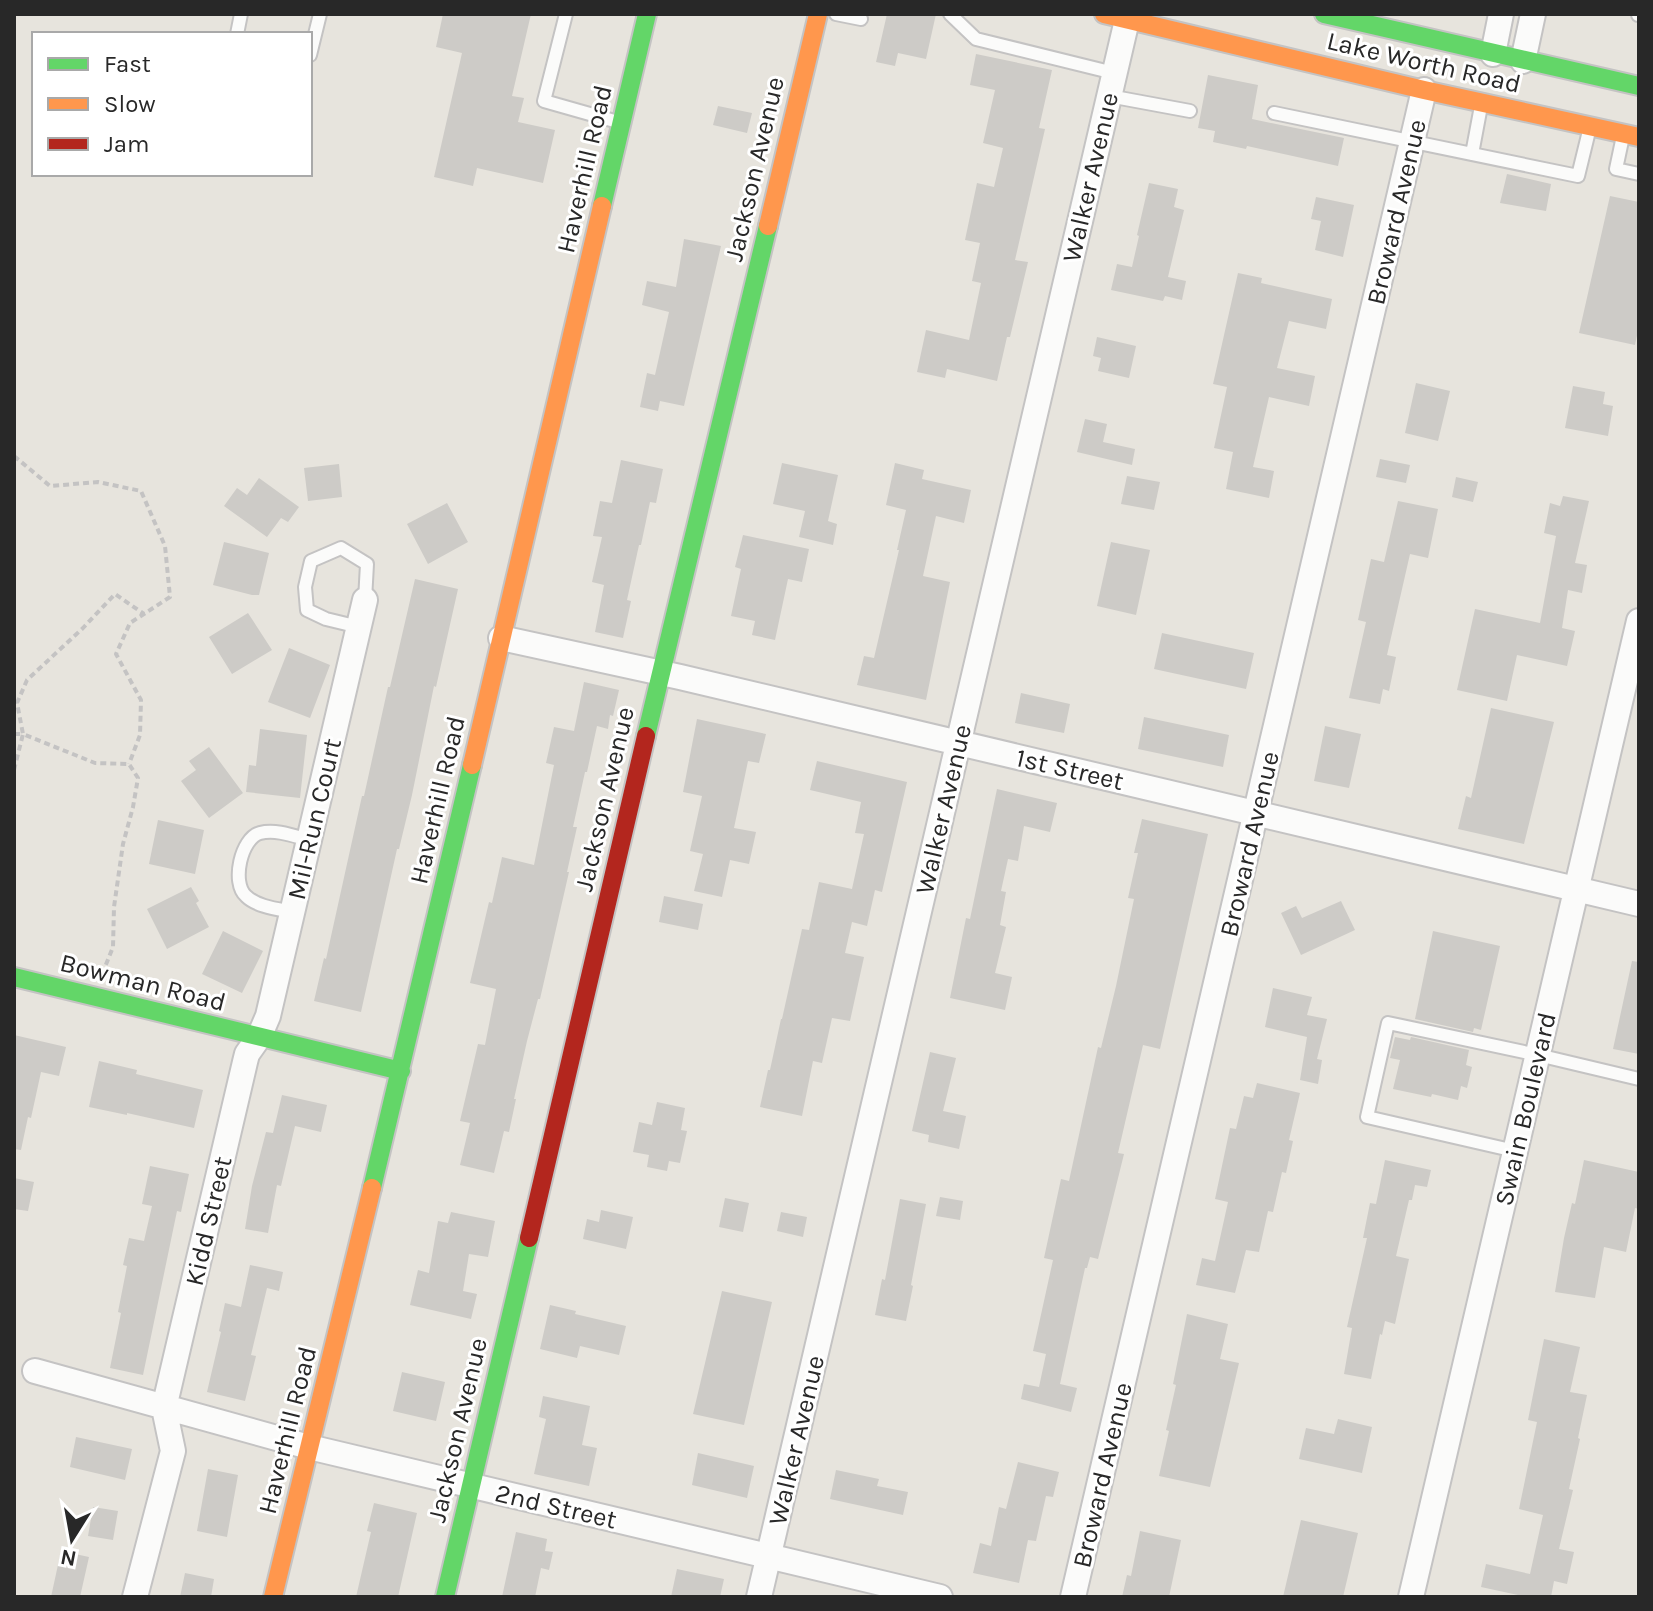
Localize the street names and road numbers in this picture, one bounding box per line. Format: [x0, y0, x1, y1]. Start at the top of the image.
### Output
street label: Lake Worth Road [1324, 25, 1524, 100]
street label: Jackson Avenue [718, 74, 791, 264]
street label: Haverhill Road [550, 82, 619, 256]
street label: Walker Avenue [1056, 89, 1125, 265]
street label: Broward Avenue [1360, 116, 1433, 308]
street label: Jackson Avenue [568, 704, 641, 894]
street label: Haverhill Road [403, 713, 472, 887]
street label: Walker Avenue [909, 721, 978, 897]
street label: Mil-Run Court [281, 735, 348, 903]
street label: 1st Street [1013, 742, 1127, 797]
street label: Broward Avenue [1213, 748, 1286, 940]
street label: Bowman Road [57, 947, 229, 1018]
street label: Swain Boulevard [1488, 1009, 1563, 1209]
street label: Kidd Street [179, 1153, 238, 1289]
street label: Jackson Avenue [421, 1335, 494, 1525]
street label: Haverhill Road [252, 1343, 323, 1517]
street label: Walker Avenue [762, 1352, 831, 1528]
street label: Broward Avenue [1066, 1379, 1139, 1571]
street label: 2nd Street [492, 1477, 620, 1536]

